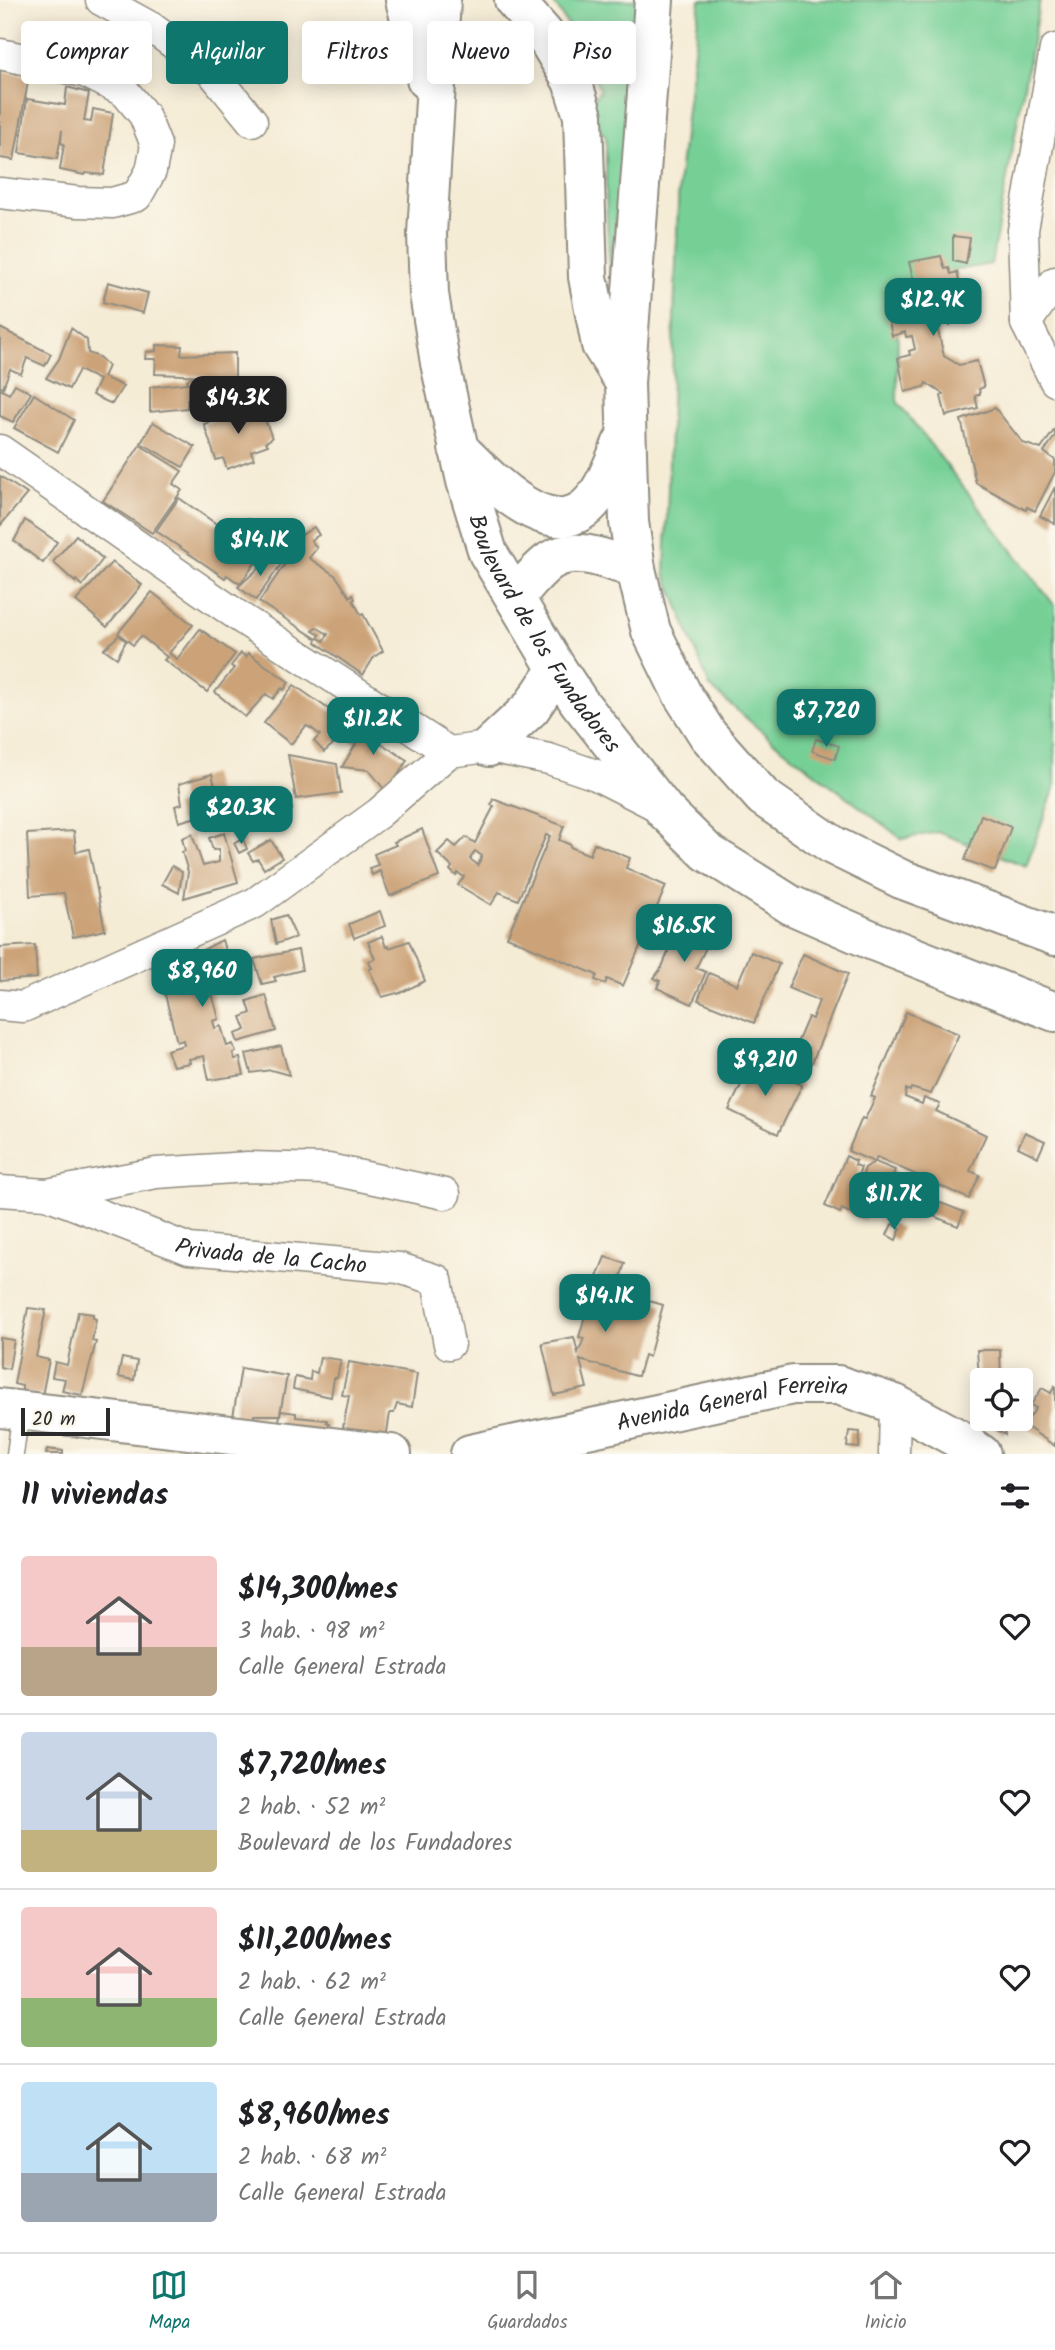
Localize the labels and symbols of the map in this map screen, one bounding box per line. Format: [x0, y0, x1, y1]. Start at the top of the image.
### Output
pin: $12.9K [876, 278, 990, 338]
pin: $14.3K [181, 376, 295, 436]
street label: Boulevard de los Fundadores [457, 510, 629, 762]
pin: $14.1K [203, 518, 317, 578]
pin: $7,720 [769, 690, 883, 749]
pin: $11.2K [316, 698, 430, 757]
pin: $20.3K [184, 786, 298, 846]
pin: $16.5K [627, 904, 741, 964]
pin: $8,960 [145, 950, 259, 1009]
pin: $9,210 [708, 1038, 822, 1098]
pin: $11.7K [837, 1172, 951, 1232]
street label: Privada de la Cacho [169, 1229, 368, 1285]
pin: $14.1K [548, 1274, 662, 1334]
street label: Avenida General Ferreira [614, 1369, 853, 1442]
scale bar [21, 1405, 110, 1437]

